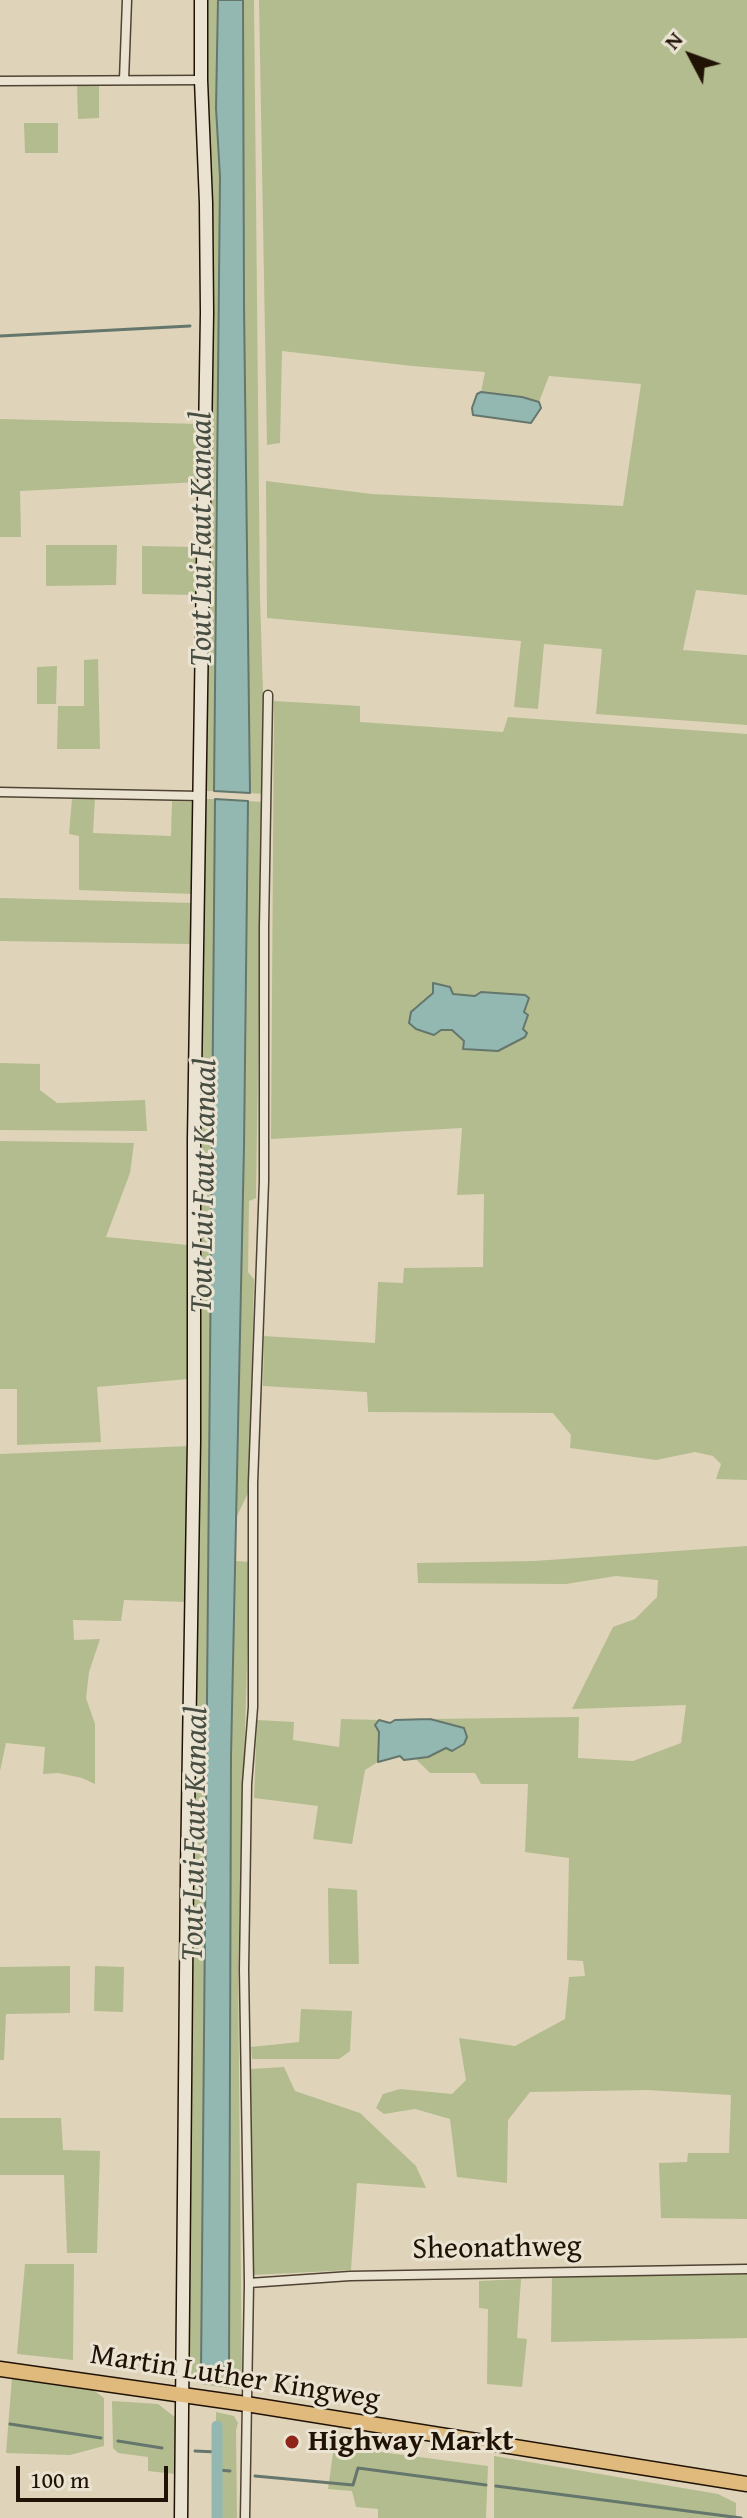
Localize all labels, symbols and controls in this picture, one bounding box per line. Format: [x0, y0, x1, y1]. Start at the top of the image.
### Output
north arrow [651, 16, 731, 96]
text: N [656, 24, 690, 56]
water label: Tout Lui Faut Kanaal [184, 412, 222, 666]
water label: Tout Lui Faut Kanaal [184, 1058, 226, 1314]
water label: Tout Lui Faut Kanaal [175, 1706, 217, 1962]
street label: Sheonathweg [412, 2230, 582, 2268]
street label: Martin Luther Kingweg [88, 2337, 382, 2419]
place label: Highway Markt [308, 2424, 514, 2460]
marker: Highway Markt [283, 2433, 301, 2451]
scale bar [20, 2450, 172, 2500]
text: 100 m [30, 2462, 90, 2497]

